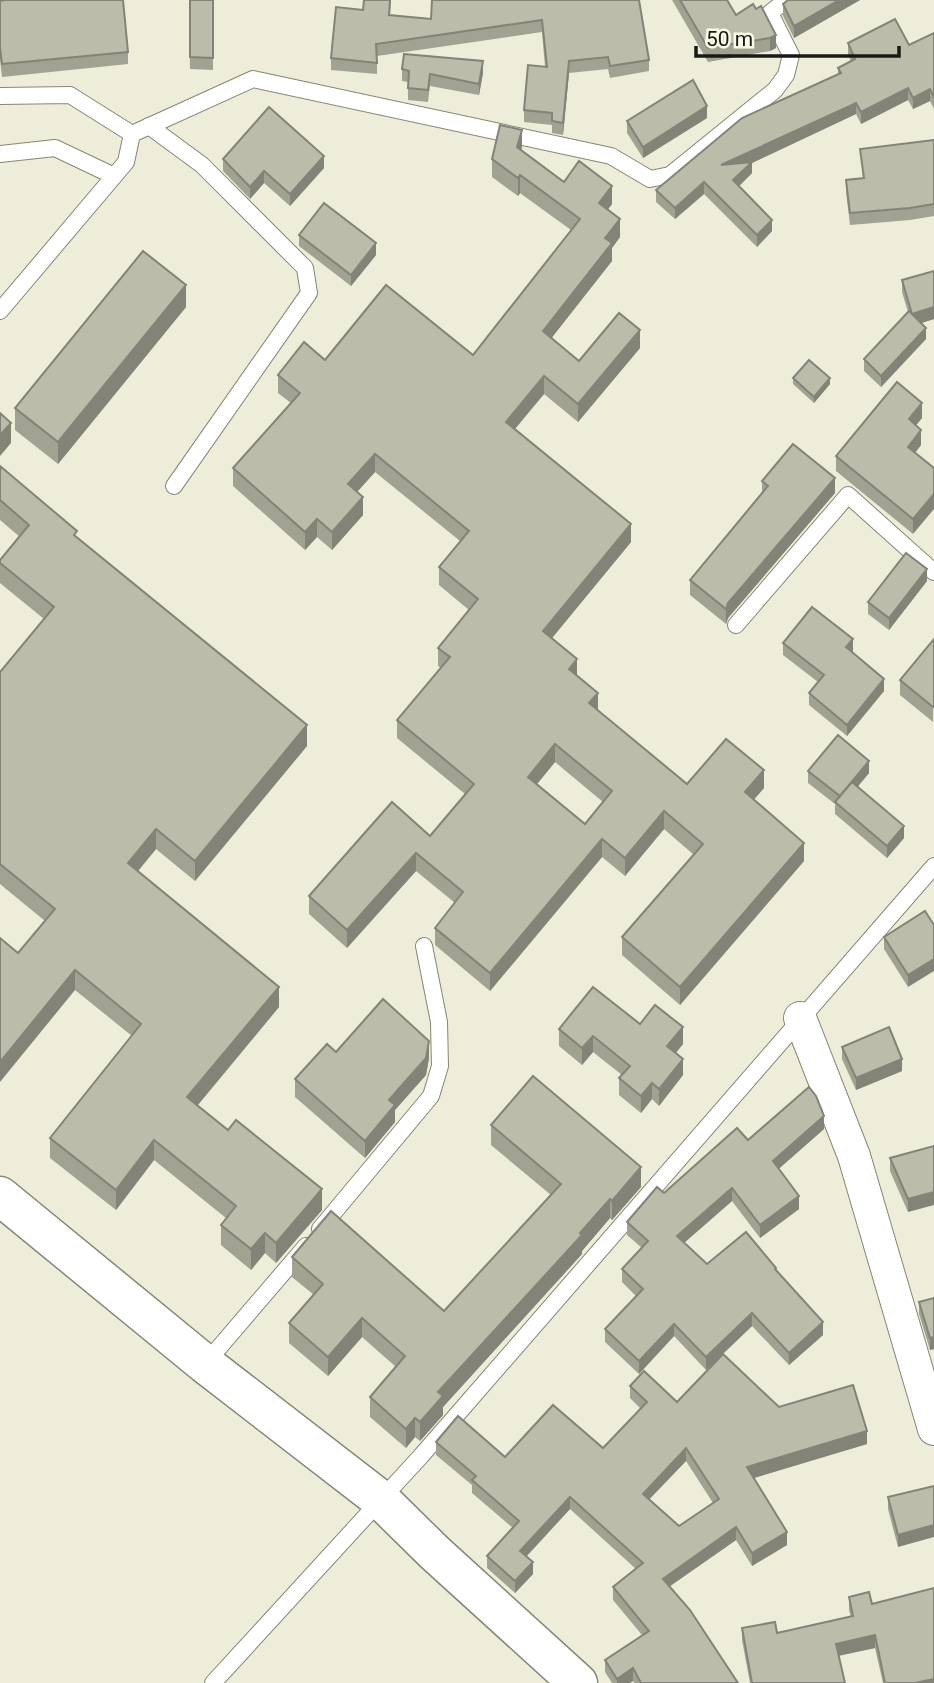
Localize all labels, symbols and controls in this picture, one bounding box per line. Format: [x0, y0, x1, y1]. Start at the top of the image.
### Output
scale bar [696, 14, 899, 58]
text: 50 m [706, 27, 753, 51]

